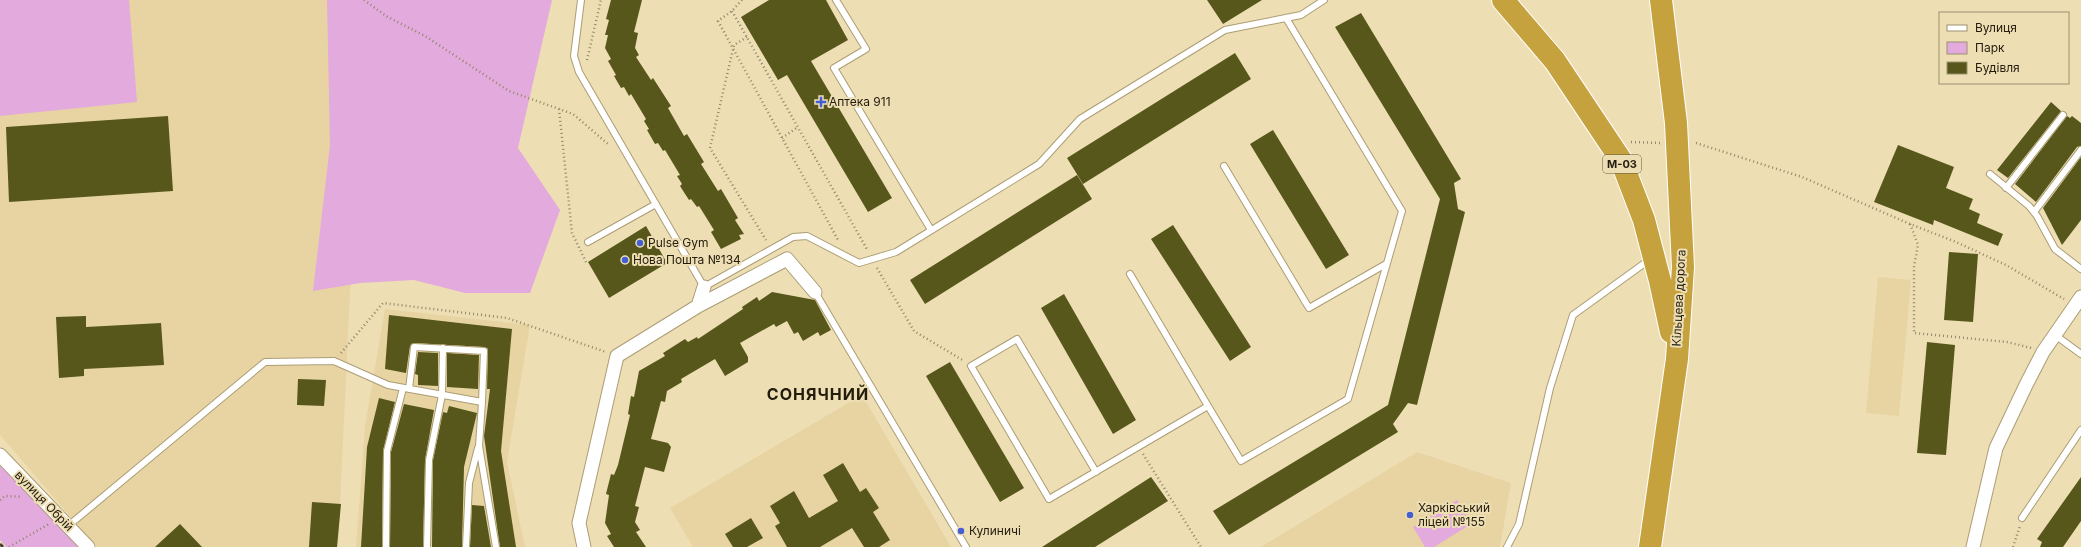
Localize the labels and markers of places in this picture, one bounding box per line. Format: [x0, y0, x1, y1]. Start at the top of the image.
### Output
place label: Аптека 911 [829, 94, 891, 109]
marker: Аптека 911 [816, 97, 826, 107]
place label: Pulse Gym [648, 235, 709, 250]
marker: Pulse Gym [635, 238, 645, 248]
place label: Нова Пошта №134 [633, 252, 741, 267]
marker: Нова Пошта №134 [620, 255, 630, 265]
place label: Харківський ліцей №155 [1418, 500, 1490, 529]
marker: Харківський ліцей №155 [1405, 510, 1415, 520]
place label: Кулиничі [969, 523, 1021, 538]
marker: Кулиничі [956, 526, 966, 536]

